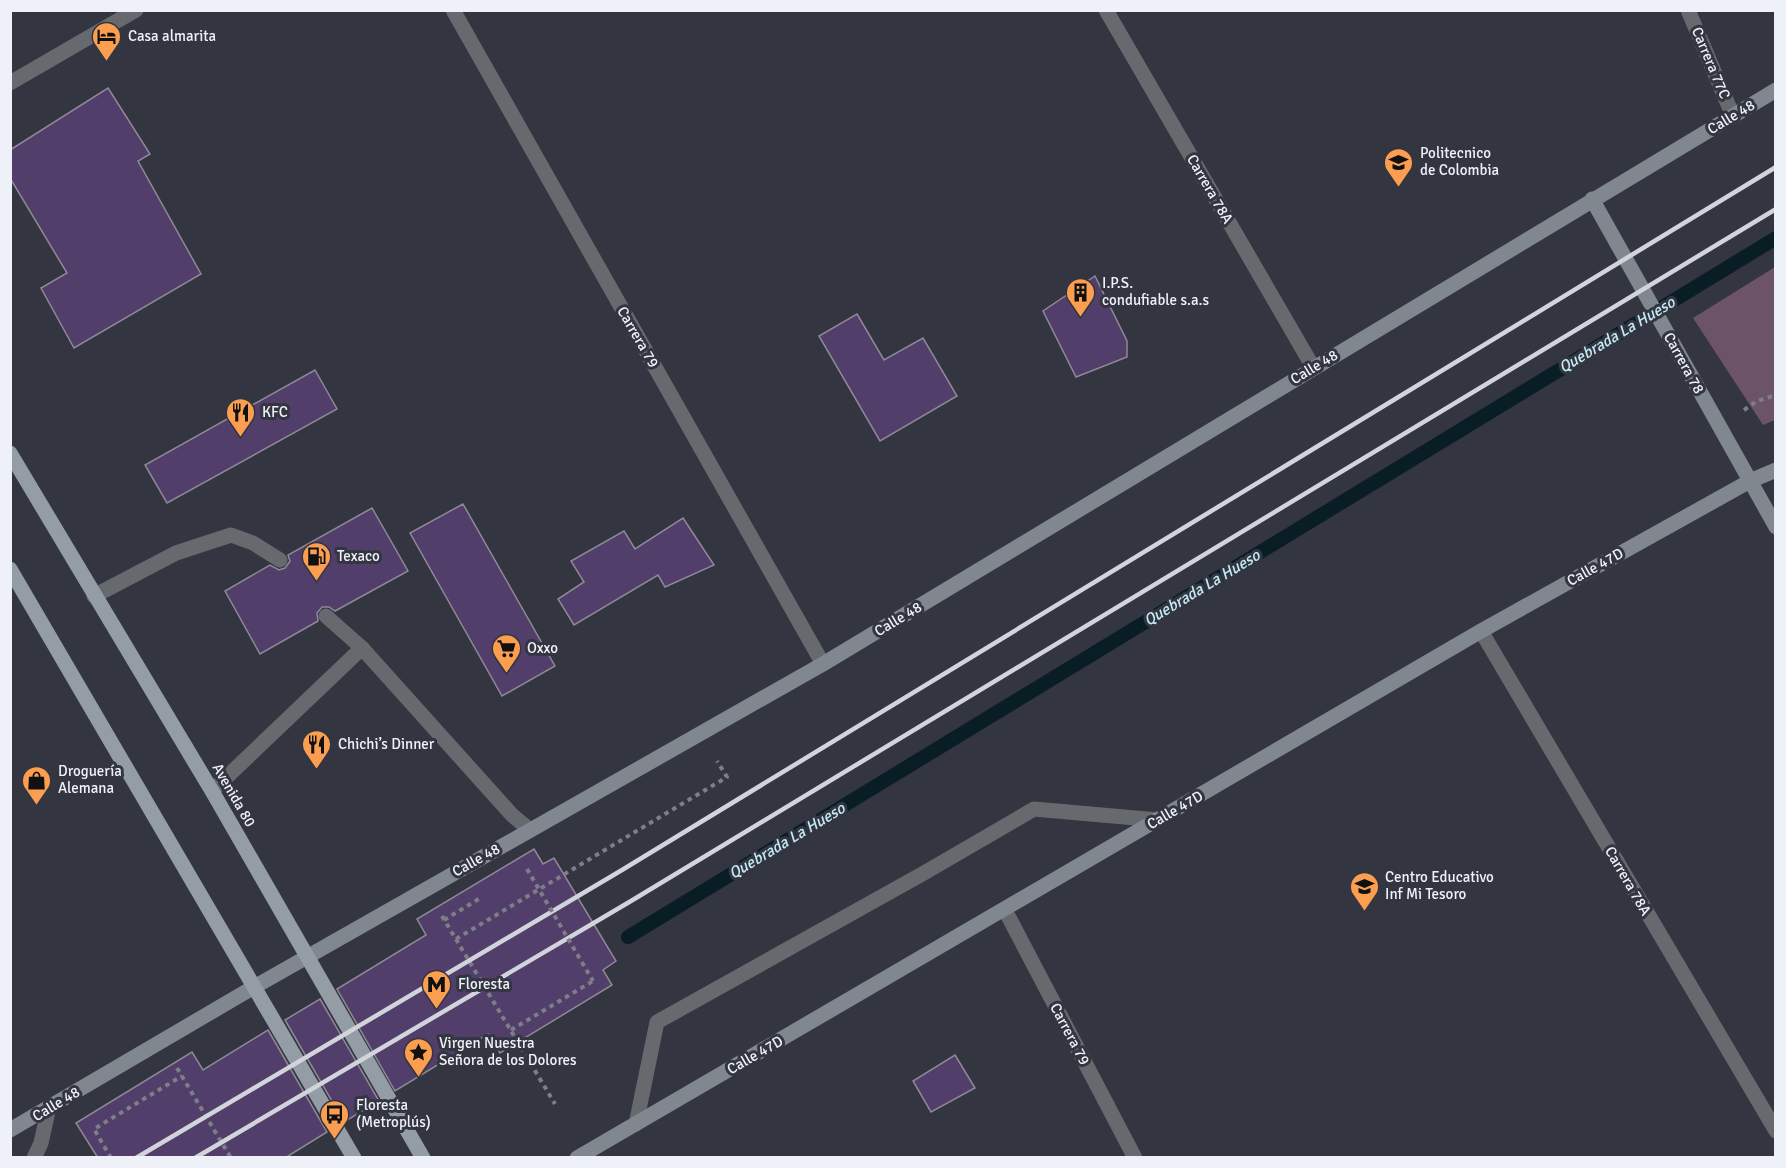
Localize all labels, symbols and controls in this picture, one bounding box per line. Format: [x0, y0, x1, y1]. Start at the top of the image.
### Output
hotel icon: Casa almarita [91, 20, 123, 62]
street label: Carrera 77C [1688, 24, 1734, 102]
place label: Casa almarita [128, 27, 216, 45]
street label: Calle 48 [1704, 96, 1758, 138]
place label: Politecnico de Colombia [1420, 144, 1499, 179]
school or university icon: Politecnico de Colombia [1383, 146, 1415, 188]
street label: Carrera 78A [1183, 151, 1237, 227]
place label: I.P.S. condufiable s.a.s [1102, 274, 1209, 309]
building icon: I.P.S. condufiable s.a.s [1065, 276, 1097, 318]
water label: Quebrada La Hueso [1555, 292, 1679, 378]
street label: Carrera 79 [613, 303, 663, 371]
street label: Carrera 78 [1660, 329, 1708, 397]
street label: Calle 48 [1287, 346, 1341, 388]
restaurant icon: KFC [225, 396, 257, 438]
place label: KFC [262, 403, 288, 421]
fuel station icon: Texaco [300, 540, 332, 582]
street label: Calle 47D [1564, 544, 1626, 590]
water label: Quebrada La Hueso [1140, 545, 1264, 631]
place label: Texaco [337, 547, 380, 565]
street label: Calle 48 [871, 598, 925, 640]
supermarket icon: Oxxo [490, 632, 522, 674]
place label: Oxxo [527, 639, 558, 657]
restaurant icon: Chichi’s Dinner [301, 728, 333, 770]
place label: Chichi’s Dinner [338, 735, 435, 753]
street label: Avenida 80 [209, 760, 259, 830]
place label: Droguería Alemana [58, 762, 122, 797]
shop icon: Droguería Alemana [21, 764, 53, 806]
street label: Calle 47D [1144, 787, 1206, 833]
water label: Quebrada La Hueso [725, 798, 849, 884]
street label: Calle 48 [449, 840, 503, 880]
street label: Carrera 78A [1601, 843, 1655, 919]
place label: Centro Educativo Inf Mi Tesoro [1385, 868, 1494, 903]
school or university icon: Centro Educativo Inf Mi Tesoro [1348, 870, 1380, 912]
metro station icon: Floresta [421, 968, 453, 1010]
place label: Floresta [458, 975, 510, 993]
street label: Carrera 79 [1046, 1000, 1094, 1068]
street label: Calle 47D [724, 1032, 786, 1078]
place label: Virgen Nuestra Señora de los Dolores [439, 1034, 577, 1069]
place icon: Virgen Nuestra Señora de los Dolores [402, 1036, 434, 1078]
street label: Calle 48 [29, 1083, 83, 1125]
place label: Floresta (Metroplús) [356, 1096, 431, 1131]
bus stop icon: Floresta (Metroplús) [319, 1098, 351, 1140]

